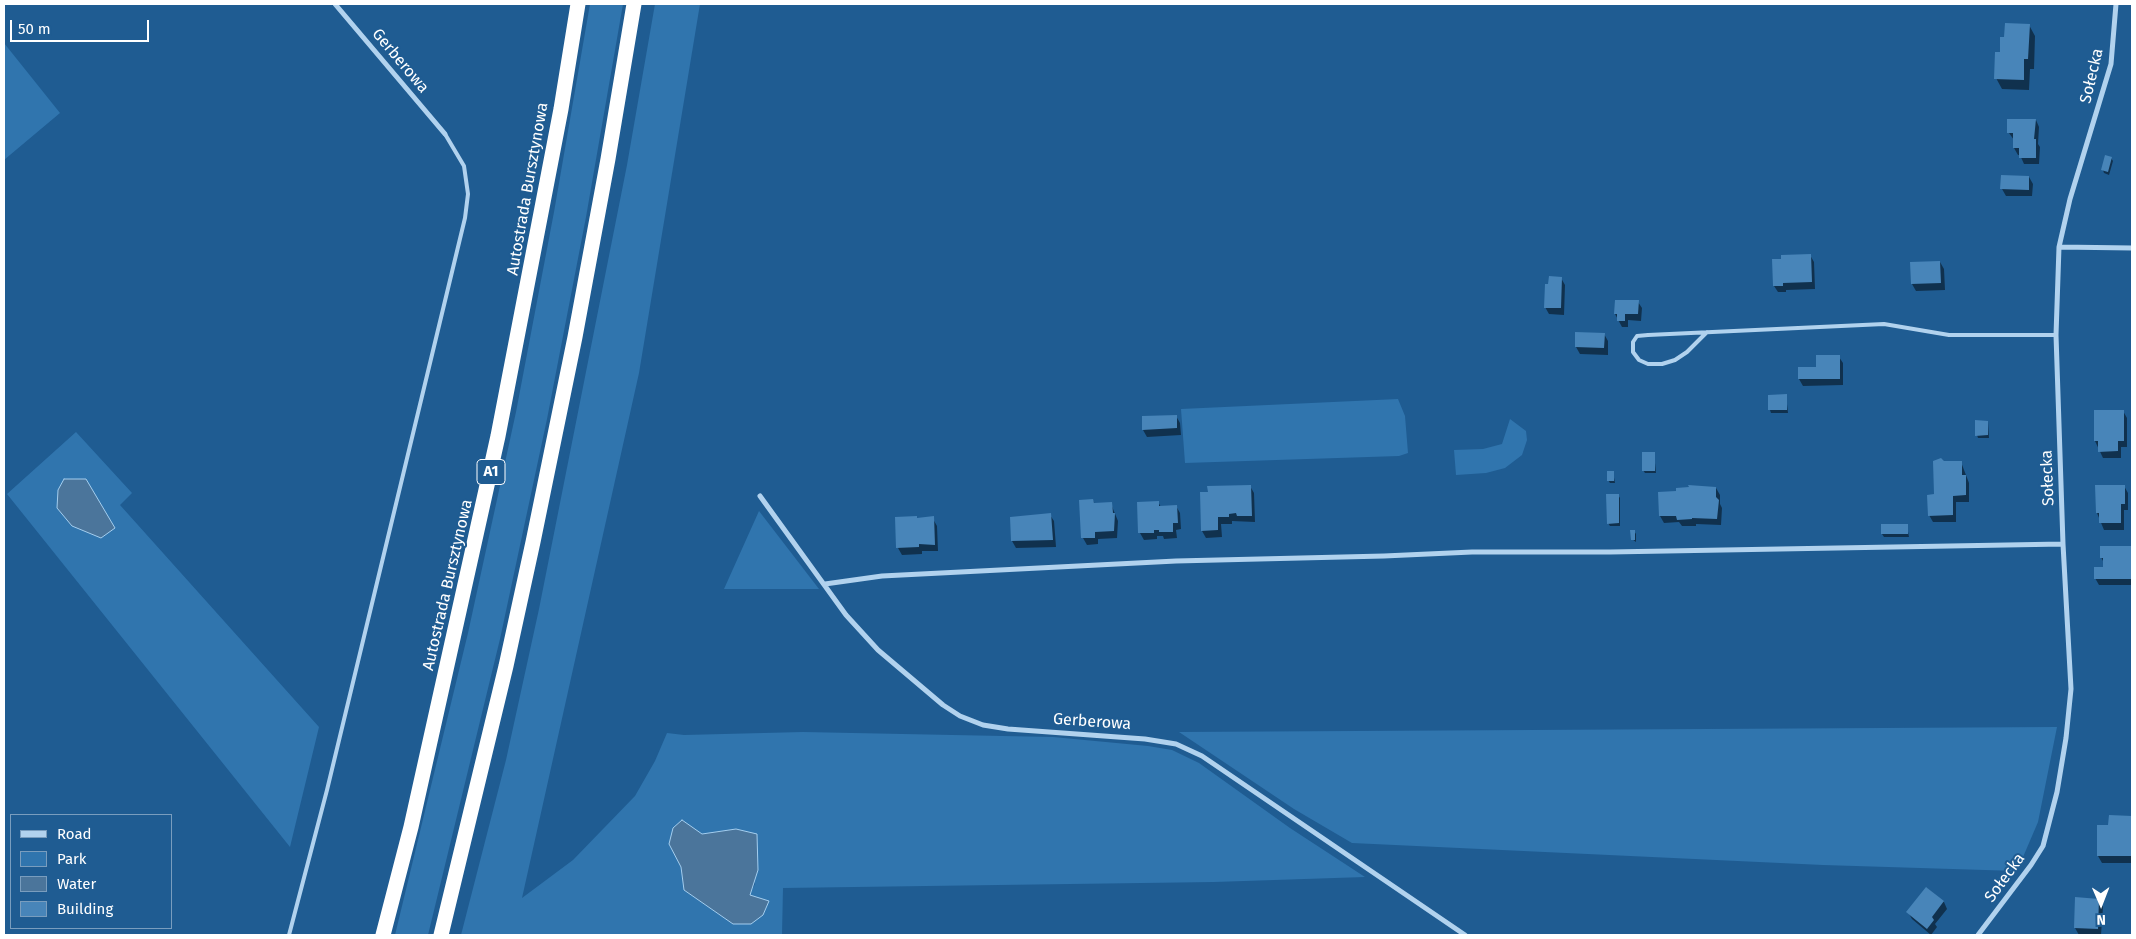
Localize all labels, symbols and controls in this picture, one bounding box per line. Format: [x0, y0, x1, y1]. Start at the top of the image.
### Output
scale bar [12, 10, 151, 42]
text: 50 m [18, 20, 51, 38]
street label: Gerberowa [368, 25, 432, 97]
street label: Sołecka [2076, 47, 2108, 105]
street label: Autostrada Bursztynowa [503, 101, 553, 277]
street label: Sołecka [2037, 450, 2059, 506]
road number: A1 [477, 460, 505, 484]
street label: Autostrada Bursztynowa [419, 498, 477, 672]
street label: Gerberowa [1052, 710, 1132, 734]
legend [10, 814, 172, 929]
text: Road [57, 825, 92, 843]
text: Park [57, 850, 87, 868]
street label: Sołecka [1981, 850, 2029, 906]
text: Water [57, 875, 96, 893]
north arrow [2076, 879, 2126, 929]
text: Building [57, 900, 113, 918]
text: N [2096, 911, 2106, 928]

